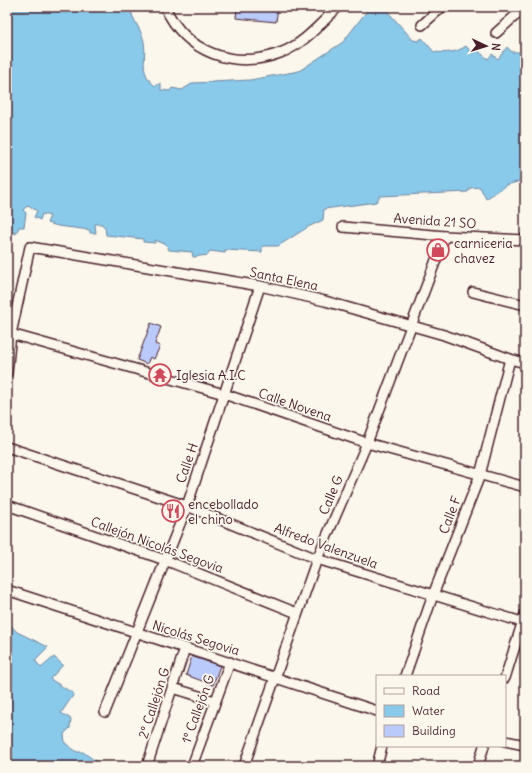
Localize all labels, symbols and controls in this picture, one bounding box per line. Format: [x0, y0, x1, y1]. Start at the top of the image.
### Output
north arrow [466, 26, 506, 66]
text: N [489, 42, 503, 51]
street label: Avenida 21 SO [393, 210, 477, 232]
place label: carniceria chavez [454, 235, 513, 267]
shop icon: carniceria chavez [425, 237, 451, 263]
street label: Santa Elena [248, 263, 320, 295]
temple icon: Iglesia A.I.C [147, 362, 173, 388]
place label: Iglesia A.I.C [176, 367, 246, 384]
street label: Calle Novena [256, 385, 334, 425]
street label: Calle H [172, 441, 202, 485]
street label: Calle G [315, 473, 347, 517]
street label: Calle F [435, 493, 465, 536]
place label: encebollado el chino [188, 496, 259, 528]
restaurant icon: encebollado el chino [160, 498, 186, 524]
street label: Callejón Nicolás Segovia [88, 513, 226, 577]
street label: Alfredo Valenzuela [272, 519, 380, 573]
street label: Nicolás Segovia [150, 617, 242, 659]
street label: 2º Callejón G [135, 665, 173, 741]
street label: 1º Callejón G [178, 672, 218, 746]
legend [376, 675, 506, 747]
text: Road [412, 683, 440, 698]
text: Water [412, 703, 445, 718]
text: Building [412, 723, 456, 738]

